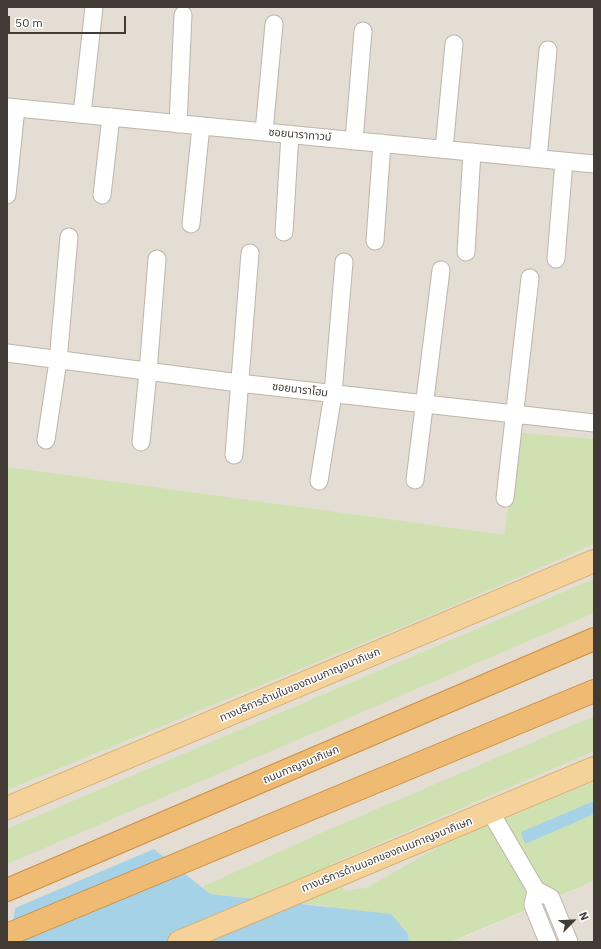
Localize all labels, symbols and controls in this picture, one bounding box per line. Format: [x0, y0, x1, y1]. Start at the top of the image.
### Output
scale bar [10, 8, 128, 34]
text: 50 m [15, 15, 43, 30]
street label: ซอยนาราทาวน์ [268, 126, 332, 144]
street label: ซอยนาราโฮม [271, 380, 329, 400]
street label: ทางบริการด้านในของถนนกาญจนาภิเษก [218, 645, 382, 725]
street label: ถนนกาญจนาภิเษก [261, 743, 341, 787]
street label: ทางบริการด้านนอกของถนนกาญจนาภิเษก [300, 815, 474, 895]
north arrow [553, 901, 593, 941]
text: N [576, 910, 592, 923]

